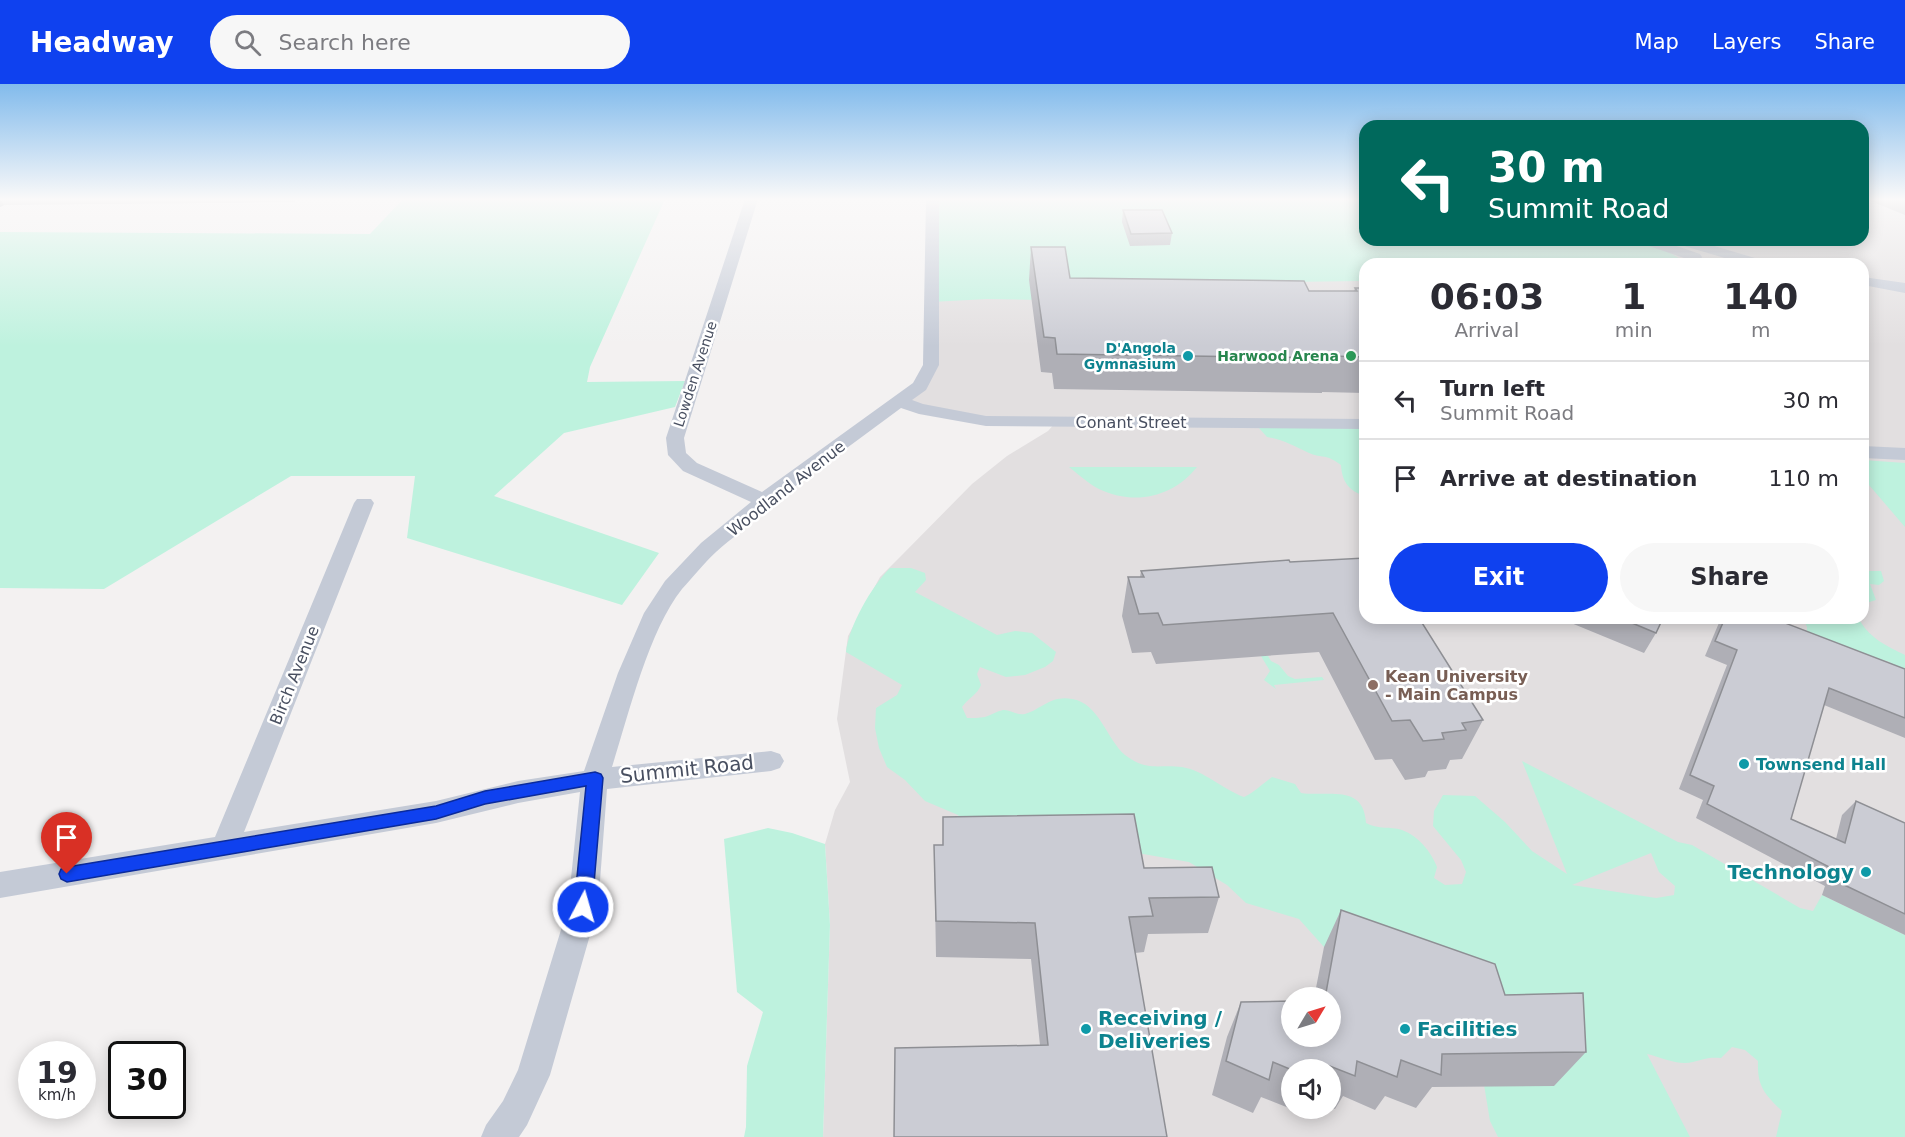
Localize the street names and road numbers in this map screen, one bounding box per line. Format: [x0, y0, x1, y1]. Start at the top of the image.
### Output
street label: Lowden Avenue [670, 319, 720, 429]
street label: Conant Street [1075, 413, 1187, 432]
street label: Woodland Avenue [724, 437, 849, 540]
street label: Birch Avenue [266, 623, 323, 727]
street label: Summit Road [619, 750, 755, 788]

